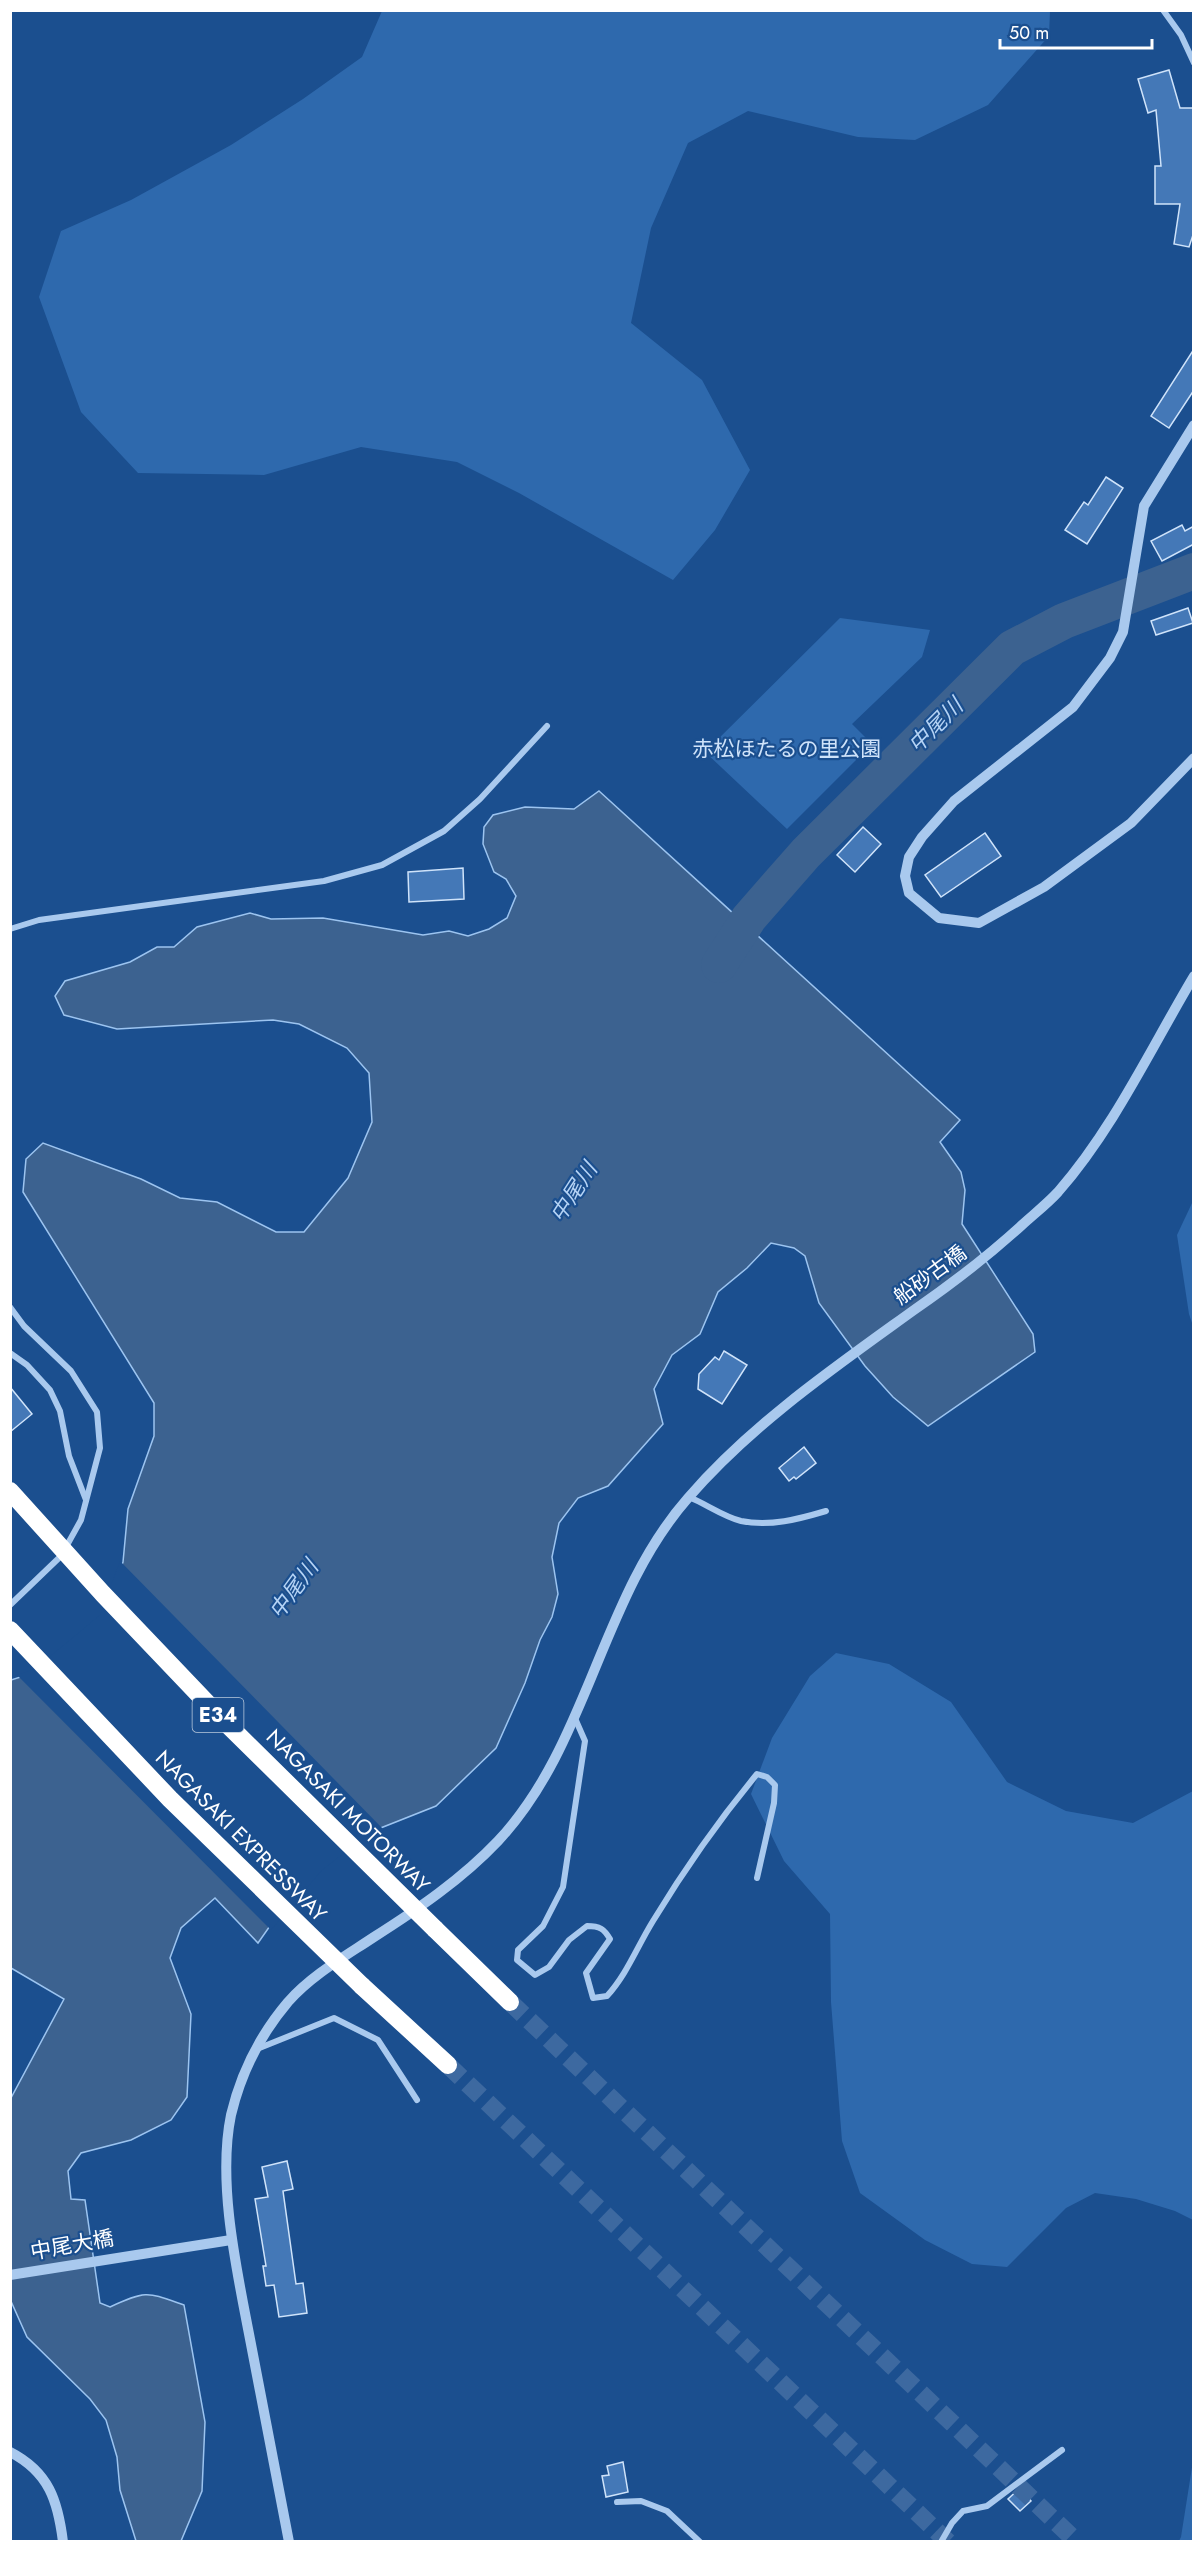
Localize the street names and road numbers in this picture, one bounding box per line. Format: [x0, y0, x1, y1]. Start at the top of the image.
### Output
street label: 船砂古橋 [887, 1238, 973, 1312]
road number: E34 [192, 1698, 244, 1732]
street label: NAGASAKI MOTORWAY [259, 1722, 437, 1900]
street label: NAGASAKI EXPRESSWAY [149, 1744, 334, 1929]
street label: 中尾大橋 [28, 2223, 116, 2267]

